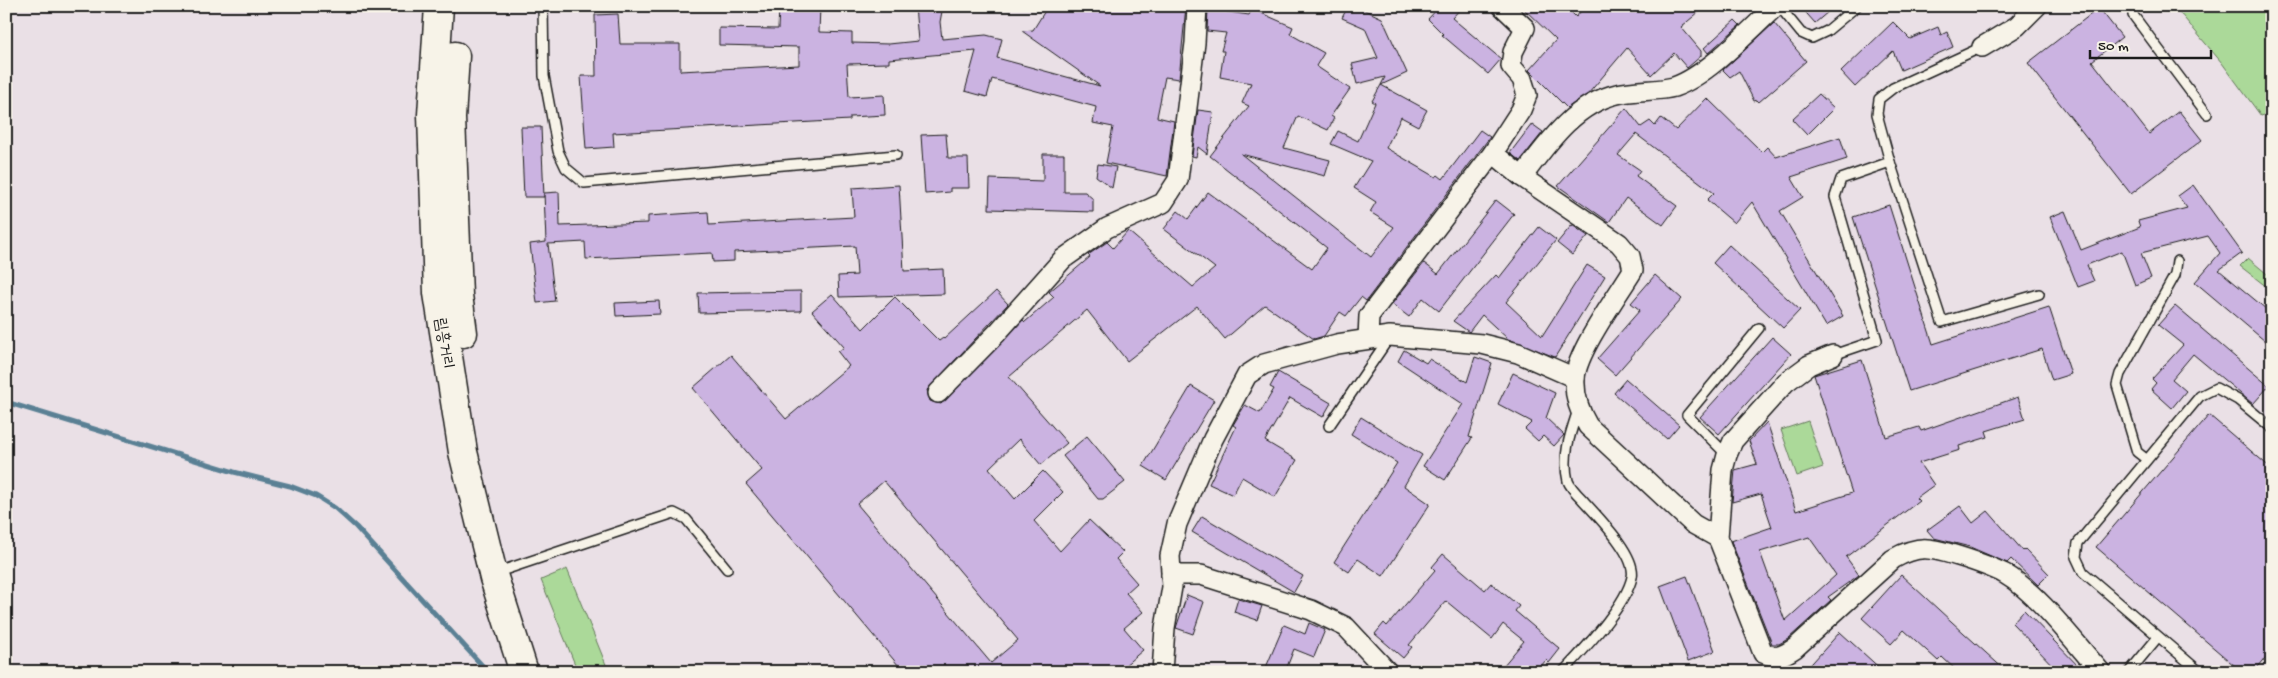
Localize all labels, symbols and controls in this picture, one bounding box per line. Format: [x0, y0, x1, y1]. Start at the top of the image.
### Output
scale bar [2090, 28, 2212, 60]
text: 50 m [2098, 38, 2129, 56]
street label: 림흥거리 [429, 316, 457, 370]

